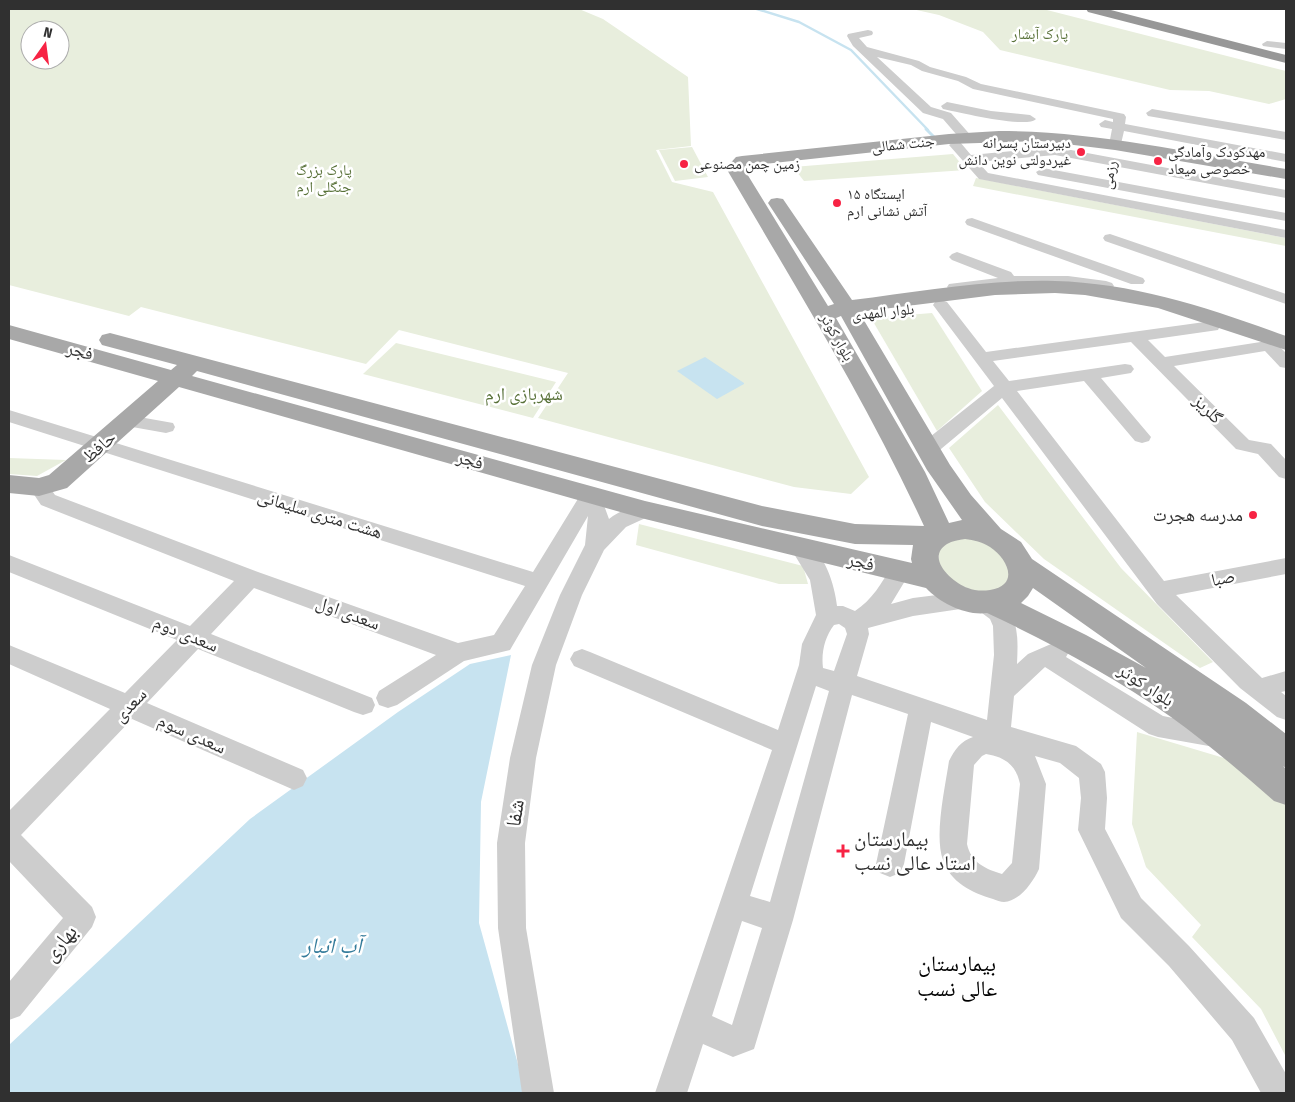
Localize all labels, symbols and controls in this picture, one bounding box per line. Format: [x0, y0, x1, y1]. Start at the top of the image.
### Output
north arrow [20, 20, 70, 70]
text: N [42, 24, 54, 42]
park label: پارک آبشار [1011, 25, 1068, 43]
street label: جنت شمالی [871, 132, 936, 157]
place label: دبیرستان پسرانه غیردولتی نوین دانش [959, 134, 1071, 170]
place label: مهدکودک وآمادگی خصوصی میعاد [1168, 143, 1266, 179]
marker: دبیرستان پسرانه غیردولتی نوین دانش [1075, 146, 1087, 158]
place label: زمین چمن مصنوعی [694, 155, 800, 174]
marker: مهدکودک وآمادگی خصوصی میعاد [1152, 155, 1164, 167]
marker: زمین چمن مصنوعی [678, 158, 690, 170]
street label: رزمی [1098, 159, 1121, 191]
park label: پارک بزرگ جنگلی ارم [296, 161, 352, 197]
place label: ایستگاه ۱۵ آتش نشانی ارم [847, 185, 928, 221]
marker: ایستگاه ۱۵ آتش نشانی ارم [831, 197, 843, 209]
street label: بلوار المهدی [851, 300, 915, 325]
street label: بلوار کوثر [816, 309, 858, 364]
street label: فجر [63, 337, 96, 365]
park label: شهربازی ارم [485, 383, 563, 406]
street label: گلریز [1188, 389, 1228, 429]
street label: حافظ [78, 426, 120, 468]
street label: فجر [453, 445, 486, 474]
street label: هشت متری سلیمانی [255, 485, 385, 543]
place label: مدرسه هجرت [1153, 504, 1243, 526]
marker: مدرسه هجرت [1247, 509, 1259, 521]
street label: فجر [844, 548, 877, 576]
street label: صبا [1209, 565, 1237, 591]
street label: سعدی اول [313, 591, 383, 635]
street label: سعدی دوم [150, 611, 222, 658]
street label: بلوار کوثر [1113, 658, 1178, 711]
street label: سعدی [109, 683, 151, 727]
street label: سعدی سوم [154, 709, 229, 760]
street label: شفا [500, 798, 530, 828]
place label: بیمارستان استاد عالی نسب [854, 826, 976, 876]
marker: بیمارستان استاد عالی نسب [836, 844, 850, 858]
street label: بهاری [37, 919, 83, 967]
water label: آب انبار [300, 932, 367, 959]
district label: بیمارستان عالی نسب [917, 950, 997, 1002]

